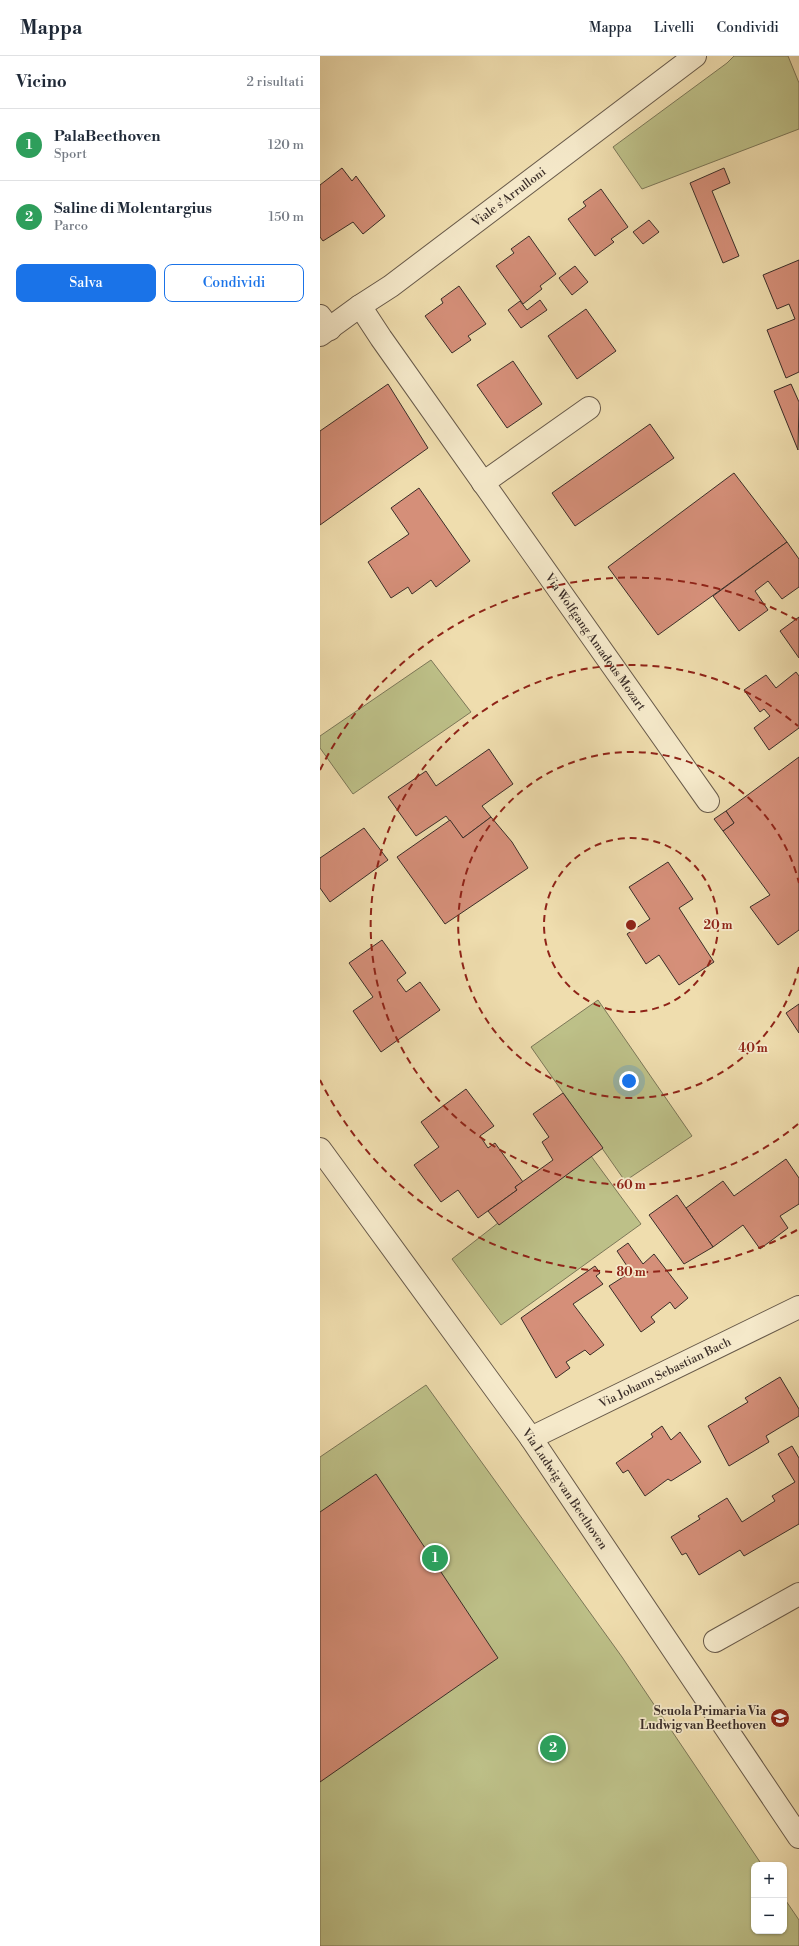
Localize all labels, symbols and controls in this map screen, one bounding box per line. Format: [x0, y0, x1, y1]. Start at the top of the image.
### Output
text: Mappa [20, 16, 82, 40]
text: Mappa [589, 19, 632, 37]
text: Livelli [654, 19, 694, 37]
text: Condividi [716, 19, 779, 37]
text: Vicino [16, 71, 67, 93]
text: 2 risultati [247, 74, 304, 90]
text: PalaBeethoven [54, 127, 160, 146]
text: 1 [26, 137, 32, 153]
text: 120 m [268, 137, 304, 153]
text: Sport [54, 146, 87, 162]
street label: Viale s'Arrulloni [468, 164, 549, 230]
text: Saline di Molentargius [54, 199, 212, 218]
text: 2 [25, 209, 33, 225]
text: 150 m [269, 209, 304, 225]
text: Parco [54, 218, 88, 234]
button: Salva [16, 264, 156, 302]
button: Condividi [164, 264, 304, 302]
street label: Via Wolfgang Amadeus Mozart [541, 569, 649, 714]
centre of rings [624, 918, 638, 932]
text: 20 m [703, 918, 733, 933]
text: 40 m [738, 1041, 768, 1056]
your location [619, 1071, 639, 1091]
text: 60 m [616, 1178, 646, 1193]
text: 80 m [616, 1265, 646, 1280]
street label: Via Johann Sebastian Bach [595, 1334, 733, 1412]
street label: Via Ludwig van Beethoven [518, 1425, 611, 1552]
pin: 1 [422, 1543, 448, 1573]
place label: Scuola Primaria Via Ludwig van Beethoven [640, 1704, 767, 1733]
school or university icon: Scuola Primaria Via Ludwig van Beethoven [769, 1707, 791, 1729]
pin: 2 [540, 1733, 566, 1763]
map controls [751, 1862, 787, 1934]
button: + [751, 1862, 787, 1898]
button: − [751, 1898, 787, 1934]

